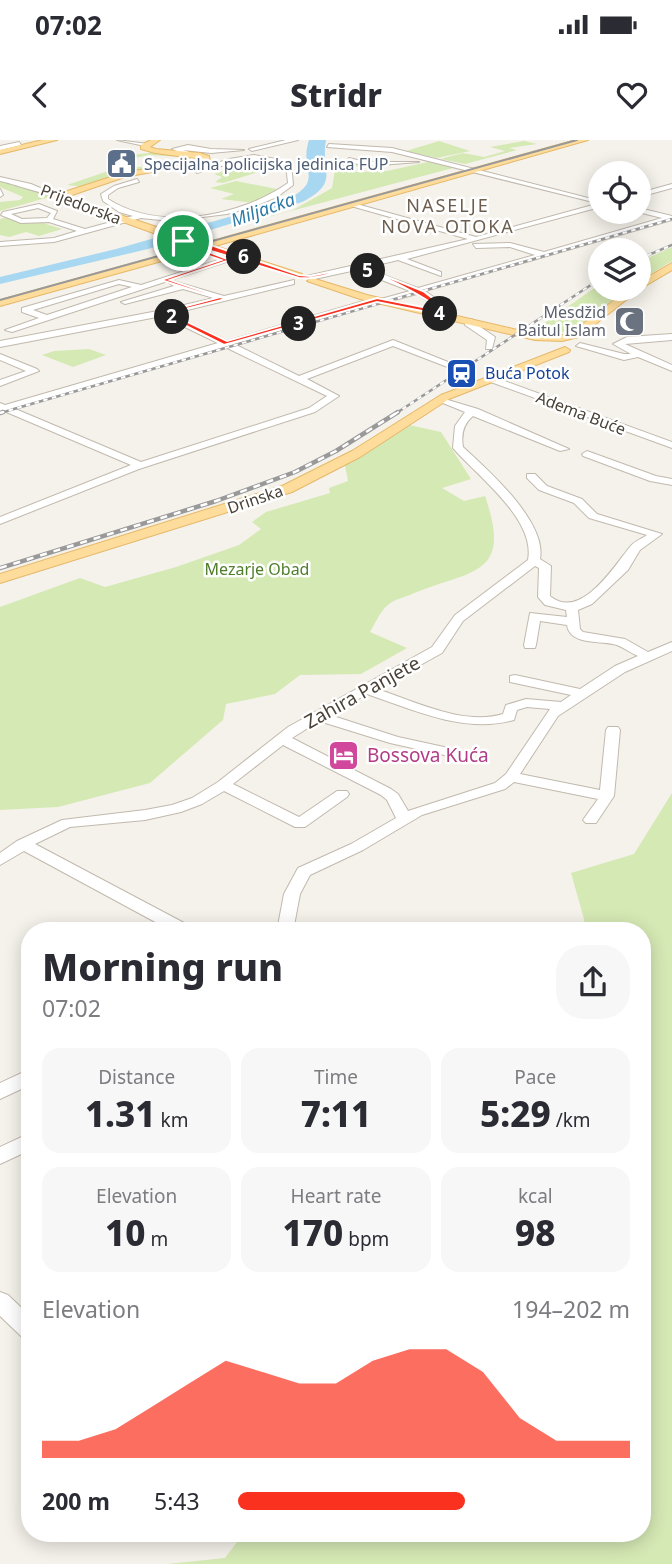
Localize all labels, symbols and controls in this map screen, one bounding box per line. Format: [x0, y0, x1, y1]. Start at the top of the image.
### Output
text: 07:02 [35, 7, 102, 43]
text: Stridr [290, 73, 382, 116]
icon: back [21, 76, 59, 114]
icon: heart [613, 76, 651, 114]
public building icon: Specijalna policijska jedinica FUP [104, 147, 138, 181]
place label: Specijalna policijska jedinica FUP [144, 153, 388, 175]
map controls [588, 161, 651, 301]
button: locate [588, 161, 651, 224]
street label: Prijedorska [37, 179, 125, 229]
water label: Miljacka [227, 186, 298, 232]
district label: NASELJE NOVA OTOKA [381, 193, 515, 238]
pin [153, 211, 213, 271]
icon: arrive [164, 222, 202, 260]
button: layers [588, 238, 651, 301]
pin: 6 [226, 240, 262, 274]
text: 6 [238, 243, 249, 269]
pin: 5 [350, 254, 386, 288]
text: 5 [362, 257, 373, 283]
pin: 4 [422, 296, 458, 332]
pin: 2 [154, 300, 190, 334]
text: 4 [434, 300, 445, 326]
place label: Mesdžid Baitul Islam [517, 301, 606, 341]
text: 2 [166, 303, 177, 329]
mosque icon: Mesdžid Baitul Islam [612, 304, 646, 338]
pin: 3 [282, 306, 316, 342]
text: 3 [293, 310, 304, 336]
station icon: Buća Potok [445, 356, 479, 390]
place label: Buća Potok [485, 362, 570, 384]
street label: Adema Buće [533, 386, 629, 440]
street label: Drinska [224, 479, 286, 519]
park label: Mezarje Obad [205, 558, 309, 580]
street label: Zahira Panjete [300, 650, 424, 734]
hotel icon: Bossova Kuća [327, 738, 361, 772]
place label: Bossova Kuća [367, 742, 489, 768]
text: Morning run [42, 940, 283, 992]
button: share [556, 945, 630, 1019]
text: 07:02 [42, 992, 101, 1024]
text: Distance [98, 1064, 175, 1090]
text: Time [314, 1064, 358, 1090]
text: Pace [514, 1064, 556, 1090]
text: 1.31 [85, 1090, 156, 1137]
text: 7:11 [301, 1090, 371, 1137]
text: 5:29 [480, 1090, 551, 1137]
text: km [156, 1107, 188, 1133]
text: /km [551, 1107, 591, 1133]
text: Elevation [96, 1183, 177, 1209]
text: Heart rate [291, 1183, 381, 1209]
text: kcal [518, 1183, 553, 1209]
text: 10 [105, 1209, 146, 1256]
text: 170 [283, 1209, 343, 1256]
text: 98 [515, 1209, 556, 1256]
text: m [146, 1226, 168, 1252]
text: bpm [343, 1226, 389, 1252]
text: Elevation [42, 1293, 140, 1325]
text: 194–202 m [512, 1293, 630, 1325]
text: 200 m [42, 1485, 110, 1517]
text: 5:43 [154, 1485, 200, 1517]

